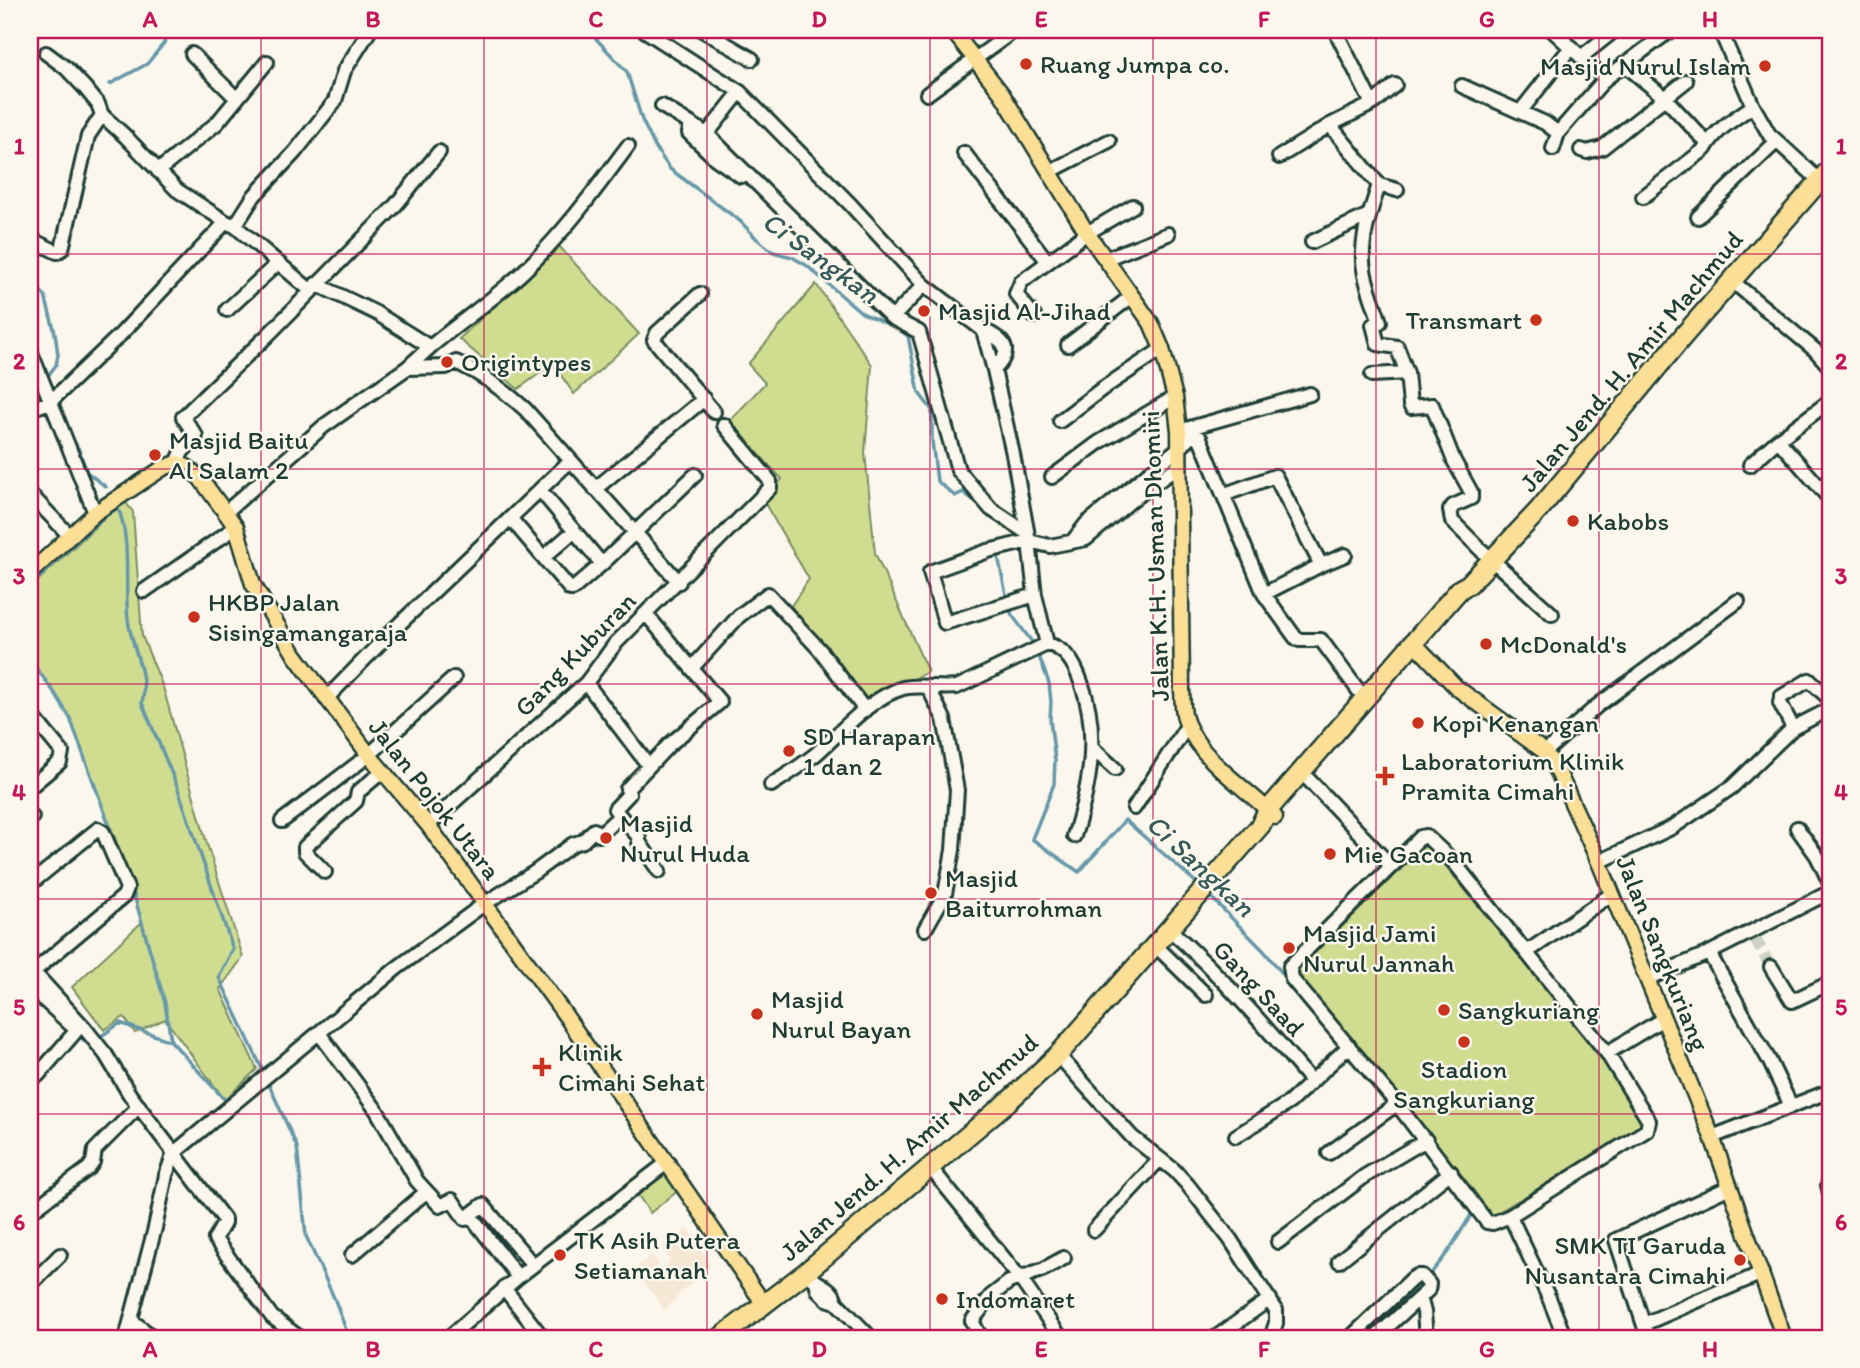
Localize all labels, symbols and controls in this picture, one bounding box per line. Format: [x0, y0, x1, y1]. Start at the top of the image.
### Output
text: A [142, 5, 158, 33]
text: B [366, 5, 381, 33]
text: C [589, 5, 604, 33]
text: D [811, 5, 827, 33]
text: E [1035, 5, 1048, 33]
text: F [1258, 5, 1271, 33]
text: G [1479, 5, 1495, 33]
text: H [1702, 5, 1718, 33]
place label: Ruang Jumpa co. [1040, 48, 1230, 80]
place label: Masjid Nurul Islam [1540, 50, 1751, 82]
marker: Ruang Jumpa co. [1018, 56, 1034, 72]
marker: Masjid Nurul Islam [1757, 58, 1773, 74]
text: 1 [14, 132, 25, 160]
text: 1 [1836, 132, 1847, 160]
water label: Ci Sangkan [756, 203, 886, 311]
street label: Jalan Jend. H. Amir Machmud [1512, 224, 1750, 498]
place label: Masjid Al-Jihad [938, 295, 1111, 327]
marker: Masjid Al-Jihad [916, 303, 932, 319]
place label: Transmart [1406, 304, 1522, 336]
marker: Transmart [1528, 312, 1544, 328]
place label: Origintypes [461, 346, 591, 378]
text: 2 [13, 347, 26, 375]
text: 2 [1835, 347, 1848, 375]
marker: Origintypes [439, 354, 455, 370]
street label: Jalan K.H. Usman Dhomiri [1134, 410, 1176, 702]
place label: Masjid Baitu Al Salam 2 [169, 424, 309, 486]
marker: Masjid Baitu Al Salam 2 [147, 447, 163, 463]
place label: Kabobs [1587, 505, 1669, 537]
marker: Kabobs [1565, 513, 1581, 529]
text: 3 [13, 562, 26, 590]
text: 3 [1835, 562, 1848, 590]
street label: Gang Kuburan [507, 585, 643, 723]
place label: HKBP Jalan Sisingamangaraja [208, 586, 408, 648]
marker: HKBP Jalan Sisingamangaraja [186, 609, 202, 625]
place label: McDonald's [1500, 628, 1627, 660]
marker: McDonald's [1478, 636, 1494, 652]
place label: Kopi Kenangan [1432, 707, 1599, 739]
street label: Jalan Pojok Utara [362, 712, 508, 887]
marker: Kopi Kenangan [1410, 715, 1426, 731]
place label: SD Harapan 1 dan 2 [803, 720, 936, 782]
marker: SD Harapan 1 dan 2 [781, 743, 797, 759]
place label: Laboratorium Klinik Pramita Cimahi [1401, 745, 1624, 807]
marker: Laboratorium Klinik Pramita Cimahi [1375, 766, 1395, 786]
text: 4 [12, 778, 26, 806]
text: 4 [1834, 778, 1848, 806]
water label: Ci Sangkan [1140, 806, 1262, 924]
place label: Masjid Nurul Huda [620, 807, 750, 869]
marker: Masjid Nurul Huda [598, 830, 614, 846]
place label: Mie Gacoan [1344, 838, 1473, 870]
marker: Mie Gacoan [1322, 846, 1338, 862]
street label: Jalan Sangkuriang [1609, 851, 1717, 1056]
place label: Masjid Baiturrohman [945, 862, 1102, 924]
marker: Masjid Baiturrohman [923, 885, 939, 901]
place label: Masjid Jami Nurul Jannah [1303, 917, 1454, 979]
street label: Gang Saad [1206, 933, 1312, 1043]
marker: Masjid Jami Nurul Jannah [1281, 940, 1297, 956]
place label: Masjid Nurul Bayan [771, 983, 911, 1045]
text: 5 [13, 993, 25, 1021]
text: 5 [1835, 993, 1847, 1021]
place label: Sangkuriang [1458, 994, 1600, 1026]
marker: Sangkuriang [1436, 1002, 1452, 1018]
marker: Masjid Nurul Bayan [749, 1006, 765, 1022]
street label: Jalan Jend. H. Amir Machmud [773, 1026, 1045, 1268]
marker: Stadion Sangkuriang [1456, 1034, 1472, 1050]
place label: Klinik Cimahi Sehat [558, 1036, 705, 1098]
place label: Stadion Sangkuriang [1393, 1053, 1535, 1115]
marker: Klinik Cimahi Sehat [532, 1057, 552, 1077]
text: 6 [13, 1208, 25, 1236]
text: 6 [1835, 1208, 1847, 1236]
place label: TK Asih Putera Setiamanah [574, 1224, 740, 1286]
place label: SMK TI Garuda Nusantara Cimahi [1525, 1229, 1726, 1291]
marker: TK Asih Putera Setiamanah [552, 1247, 568, 1263]
marker: SMK TI Garuda Nusantara Cimahi [1732, 1252, 1748, 1268]
place label: Indomaret [956, 1283, 1075, 1315]
marker: Indomaret [934, 1291, 950, 1307]
text: A [142, 1335, 158, 1363]
text: B [366, 1335, 381, 1363]
text: C [589, 1335, 604, 1363]
text: D [811, 1335, 827, 1363]
text: E [1035, 1335, 1048, 1363]
text: F [1258, 1335, 1271, 1363]
text: G [1479, 1335, 1495, 1363]
text: H [1702, 1335, 1718, 1363]

